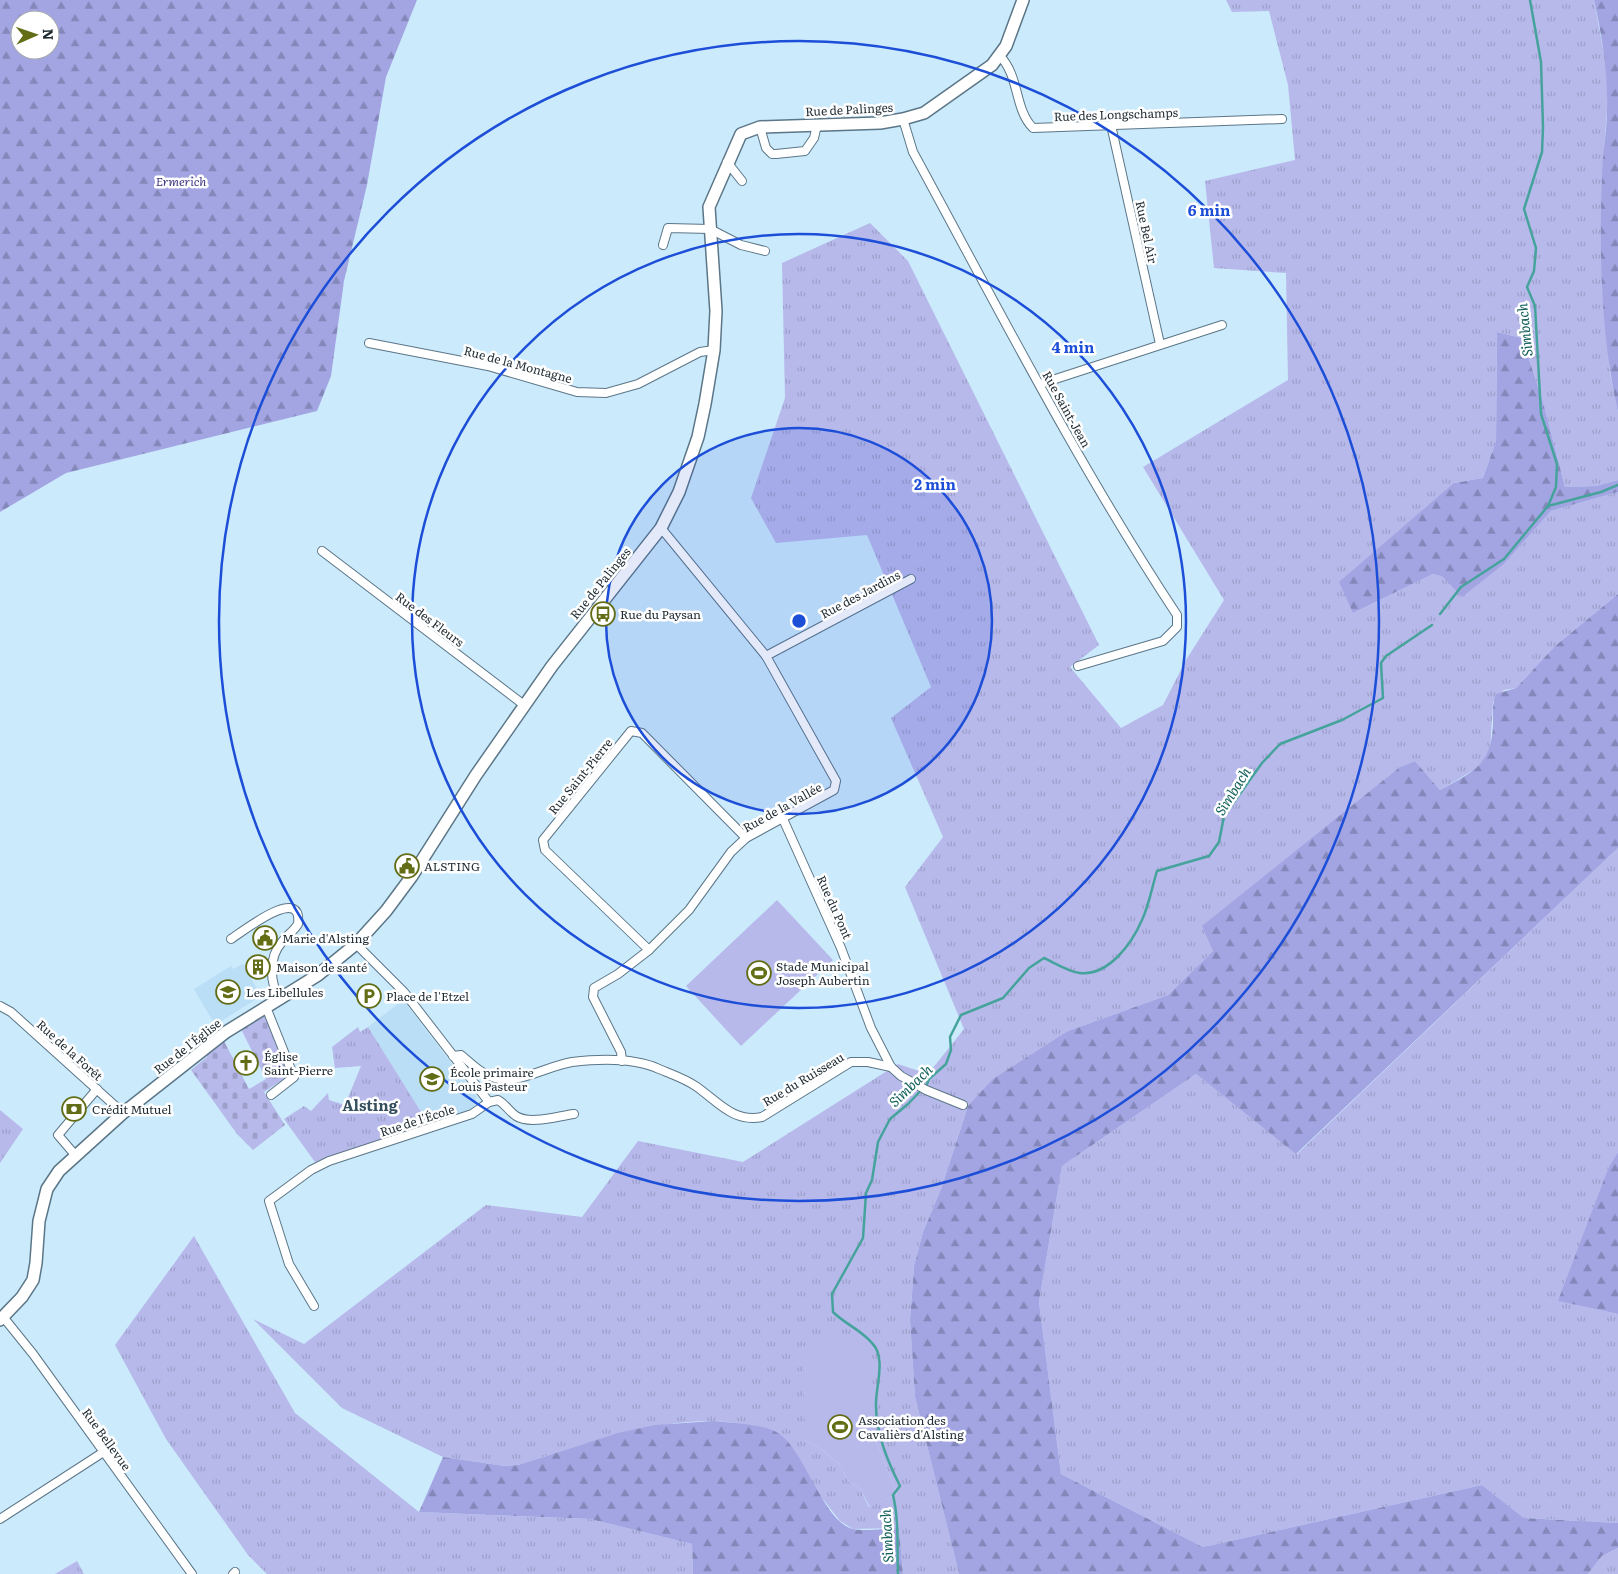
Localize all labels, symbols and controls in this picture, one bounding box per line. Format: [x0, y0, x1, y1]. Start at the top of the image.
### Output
north arrow [10, 10, 60, 60]
text: N [39, 28, 59, 41]
street label: Rue de Palinges [805, 98, 894, 120]
street label: Rue des Longschamps [1054, 103, 1179, 125]
park label: Ermerich [156, 172, 206, 190]
text: 6 min [1188, 198, 1231, 221]
street label: Rue Bel Air [1132, 199, 1162, 265]
water label: Simbach [1511, 302, 1537, 358]
text: 4 min [1052, 335, 1095, 358]
street label: Rue de la Montagne [462, 341, 574, 387]
street label: Rue Saint-Jean [1039, 367, 1096, 451]
text: 2 min [914, 472, 957, 495]
street label: Rue de Palinges [565, 543, 635, 623]
street label: Rue des Jardins [817, 565, 904, 623]
street label: Rue des Fleurs [392, 587, 468, 651]
bus stop icon: Rue du Paysan [590, 601, 616, 627]
place label: Rue du Paysan [620, 605, 701, 623]
centre of rings [790, 612, 808, 630]
street label: Rue Saint-Pierre [544, 734, 616, 818]
water label: Simbach [1209, 762, 1255, 819]
street label: Rue de la Vallée [739, 778, 825, 836]
public building icon: ALSTING [394, 853, 420, 879]
place label: ALSTING [424, 857, 480, 875]
street label: Rue du Pont [813, 872, 857, 942]
public building icon: Marie d'Alsting [252, 925, 278, 951]
place label: Marie d'Alsting [282, 929, 369, 947]
building icon: Maison de santé [245, 954, 271, 980]
place label: Stade Municipal Joseph Aubertin [776, 957, 870, 989]
place label: Maison de santé [276, 958, 367, 976]
sports icon: Stade Municipal Joseph Aubertin [746, 960, 772, 986]
school or university icon: Les Libellules [215, 979, 241, 1005]
place label: Les Libellules [246, 983, 324, 1001]
parking icon: Place de l'Etzel [356, 983, 382, 1009]
place label: Place de l'Etzel [386, 987, 469, 1005]
street label: Rue de l'Église [150, 1014, 224, 1078]
street label: Rue de la Forêt [33, 1015, 107, 1085]
place label: Église Saint-Pierre [264, 1047, 333, 1079]
street label: Rue du Ruisseau [759, 1047, 847, 1110]
church icon: Église Saint-Pierre [233, 1050, 259, 1076]
water label: Simbach [884, 1059, 937, 1111]
place label: École primaire Louis Pasteur [450, 1063, 534, 1095]
school or university icon: École primaire Louis Pasteur [419, 1066, 445, 1092]
district label: Alsting [342, 1093, 399, 1116]
bank icon: Crédit Mutuel [61, 1096, 87, 1122]
street label: Rue de l'École [377, 1099, 457, 1141]
place label: Crédit Mutuel [92, 1100, 172, 1118]
street label: Rue Bellevue [78, 1404, 136, 1474]
place label: Association des Cavalièrs d'Alsting [858, 1411, 964, 1443]
sports icon: Association des Cavalièrs d'Alsting [827, 1414, 853, 1440]
water label: Simbach [875, 1508, 897, 1563]

